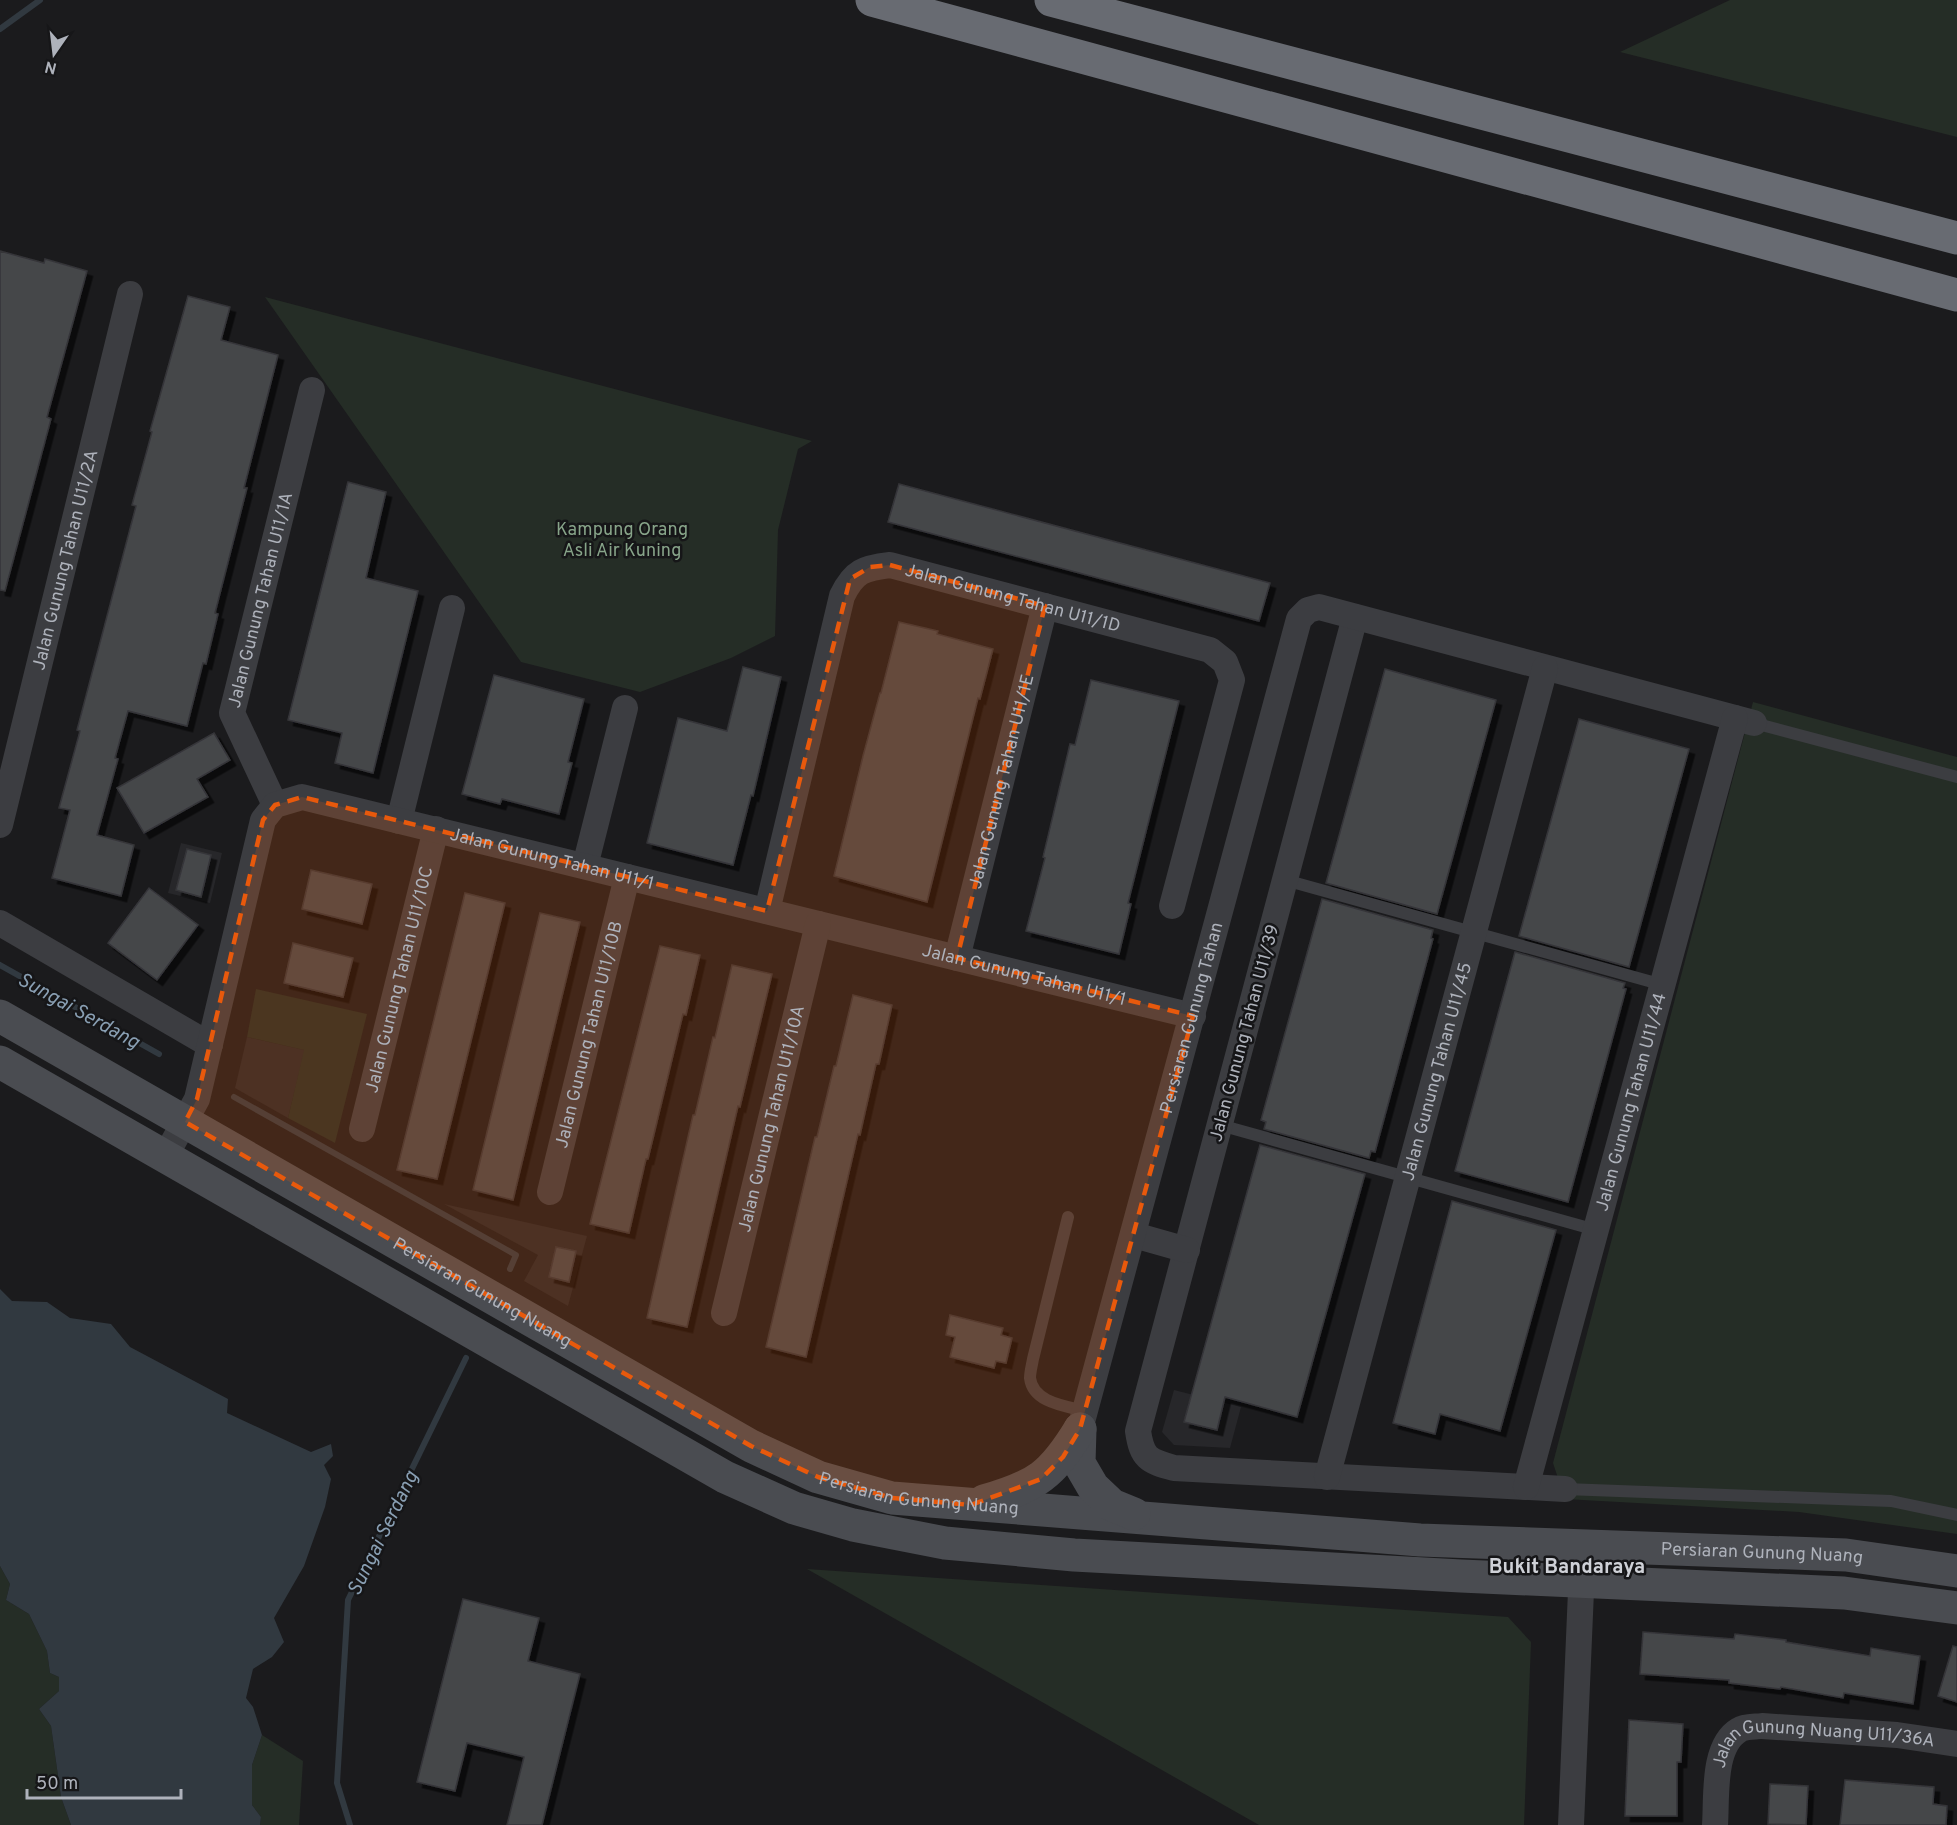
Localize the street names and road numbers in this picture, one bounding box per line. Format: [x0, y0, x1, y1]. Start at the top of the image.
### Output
street label: Jalan Gunung Tahan U11/2A [28, 448, 104, 673]
street label: Jalan Gunung Tahan U11/1A [224, 490, 299, 711]
street label: Jalan Gunung Tahan U11/1D [902, 559, 1123, 639]
street label: Jalan Gunung Tahan U11/1E [965, 672, 1040, 892]
street label: Jalan Gunung Tahan U11/1 [447, 824, 656, 896]
street label: Jalan Gunung Tahan U11/10C [361, 864, 439, 1096]
street label: Jalan Gunung Tahan U11/10B [551, 919, 629, 1151]
street label: Persiaran Gunung Tahan [1156, 920, 1230, 1117]
street label: Jalan Gunung Tahan U11/39 [1205, 922, 1286, 1145]
street label: Jalan Gunung Tahan U11/1 [919, 940, 1128, 1012]
street label: Jalan Gunung Tahan U11/45 [1397, 960, 1478, 1184]
street label: Jalan Gunung Tahan U11/44 [1591, 991, 1673, 1214]
street label: Jalan Gunung Tahan U11/10A [734, 1003, 811, 1235]
street label: Persiaran Gunung Nuang [388, 1233, 575, 1354]
street label: Persiaran Gunung Nuang [816, 1468, 1020, 1521]
street label: Persiaran Gunung Nuang [1660, 1538, 1865, 1570]
street label: Jalan Gunung Nuang U11/36A [1709, 1716, 1936, 1771]

